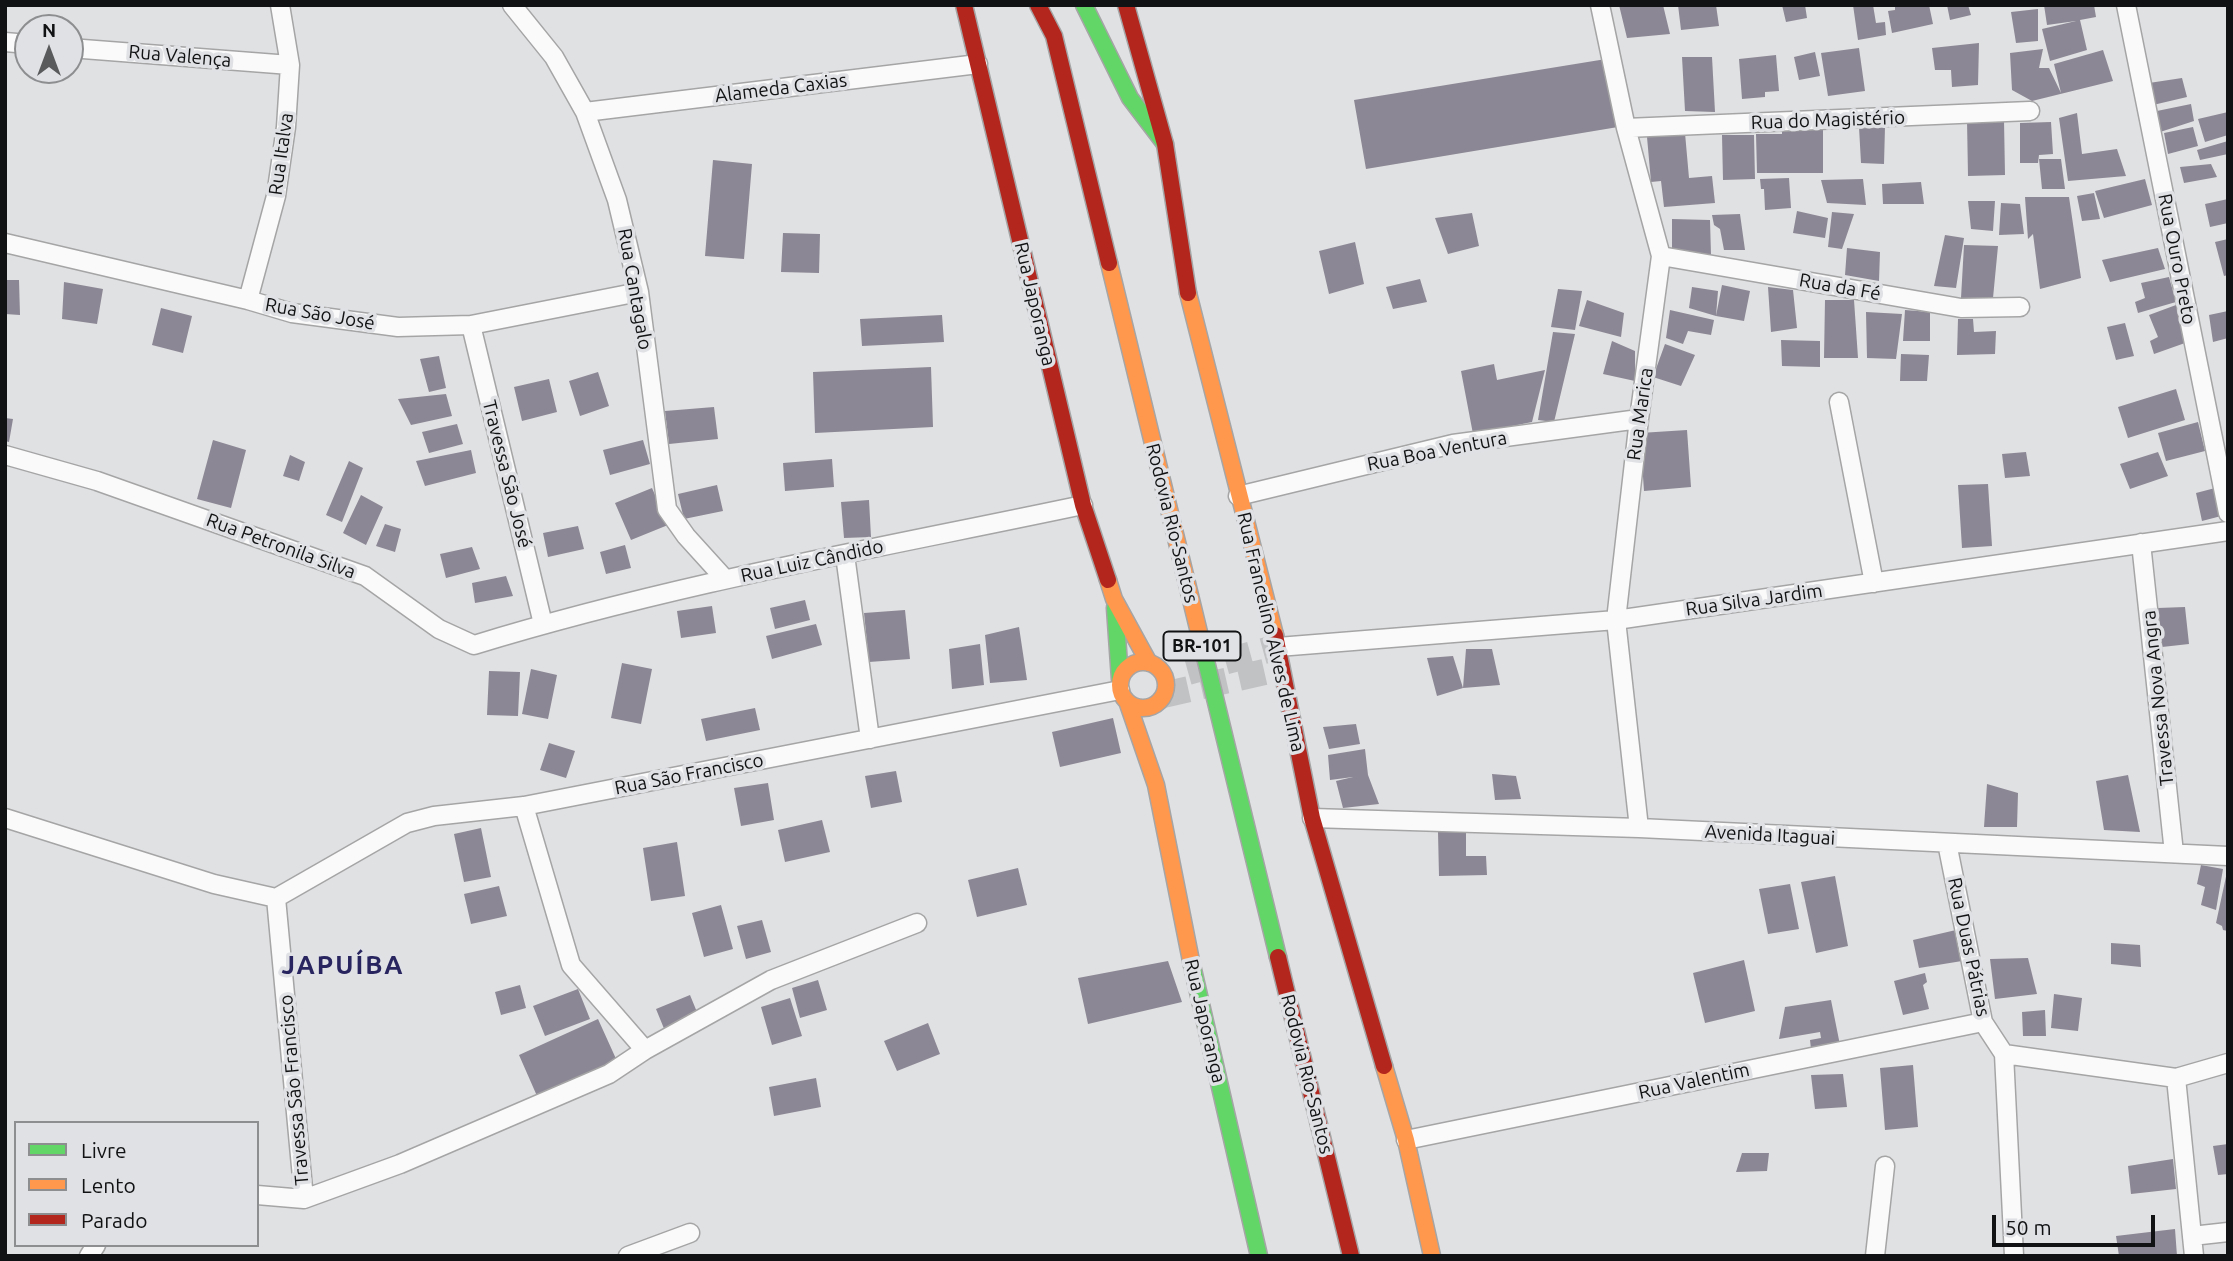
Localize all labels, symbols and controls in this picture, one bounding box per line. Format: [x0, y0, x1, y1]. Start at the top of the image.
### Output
north arrow [14, 14, 84, 84]
text: N [42, 19, 56, 41]
street label: Rua Valença [128, 40, 232, 72]
street label: Alameda Caxias [714, 69, 848, 107]
street label: Rua do Magistério [1750, 106, 1906, 134]
street label: Rua Italva [264, 111, 298, 197]
street label: Rua Ouro Preto [2153, 192, 2201, 326]
street label: Rua Cantagalo [613, 226, 657, 352]
street label: Rua Japoranga [1010, 240, 1060, 368]
street label: Rua da Fé [1797, 269, 1883, 305]
street label: Rua São José [263, 293, 377, 335]
street label: Rua Marica [1622, 366, 1658, 462]
street label: Travessa São José [478, 398, 536, 550]
street label: Rua Boa Ventura [1365, 426, 1509, 476]
street label: Rodovia Rio-Santos [1141, 441, 1203, 605]
street label: Rua Petronila Silva [203, 508, 359, 584]
street label: Rua Francelino Alves de Lima [1232, 510, 1310, 754]
street label: Rua Luiz Cândido [739, 535, 885, 587]
street label: Rua Silva Jardim [1684, 579, 1824, 621]
street label: Travessa Nova Angra [2137, 609, 2179, 787]
road number: BR-101 [1164, 632, 1240, 660]
street label: Rua São Francisco [613, 748, 765, 800]
street label: Avenida Itaguai [1704, 820, 1836, 850]
street label: Rua Duas Pátrias [1943, 875, 1995, 1019]
district label: JAPUÍBA [282, 949, 404, 981]
street label: Rua Japoranga [1180, 957, 1230, 1085]
street label: Rodovia Rio-Santos [1276, 992, 1338, 1156]
street label: Travessa São Francisco [274, 994, 314, 1186]
street label: Rua Valentim [1636, 1058, 1752, 1104]
legend [14, 1121, 259, 1247]
text: Livre [81, 1138, 127, 1162]
text: Lento [81, 1173, 136, 1197]
scale bar [1995, 1202, 2158, 1246]
text: Parado [81, 1208, 147, 1232]
text: 50 m [2005, 1215, 2052, 1239]

